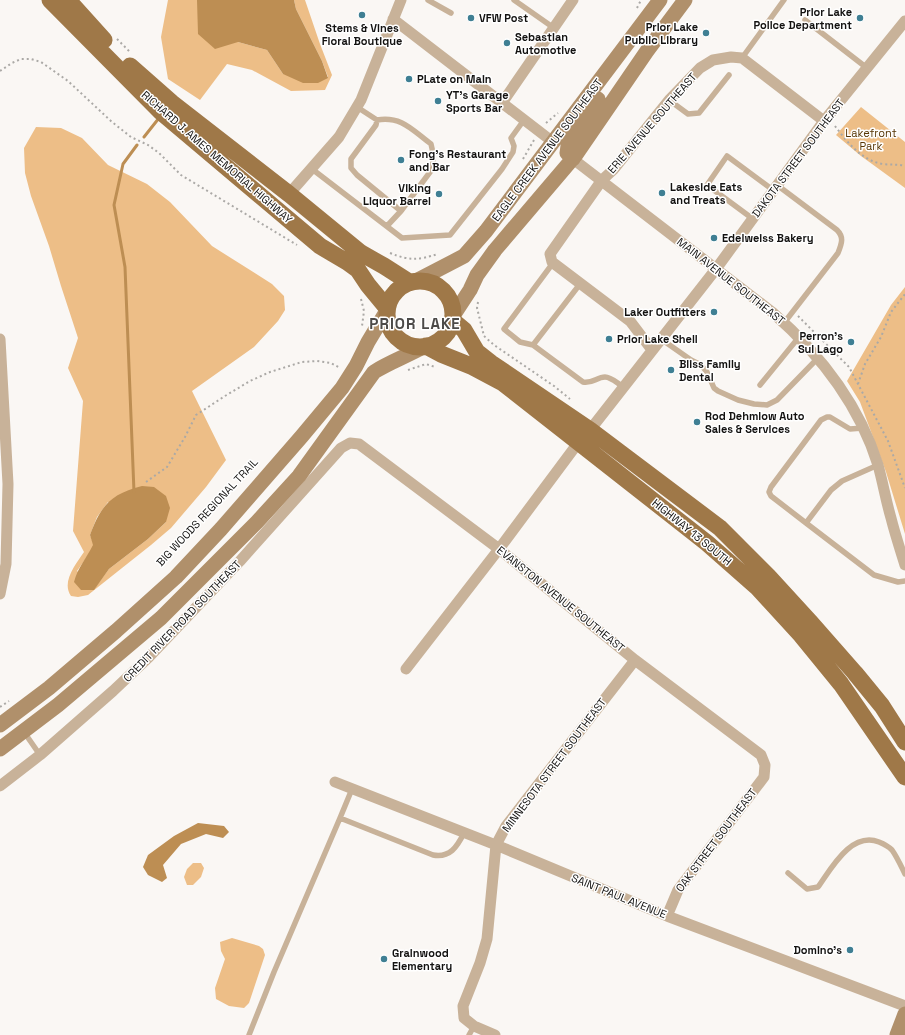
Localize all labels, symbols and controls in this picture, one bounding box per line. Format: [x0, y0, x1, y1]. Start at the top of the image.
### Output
place label: Prior Lake Police Department [754, 5, 852, 32]
marker: Stems & Vines Floral Boutique [357, 10, 367, 20]
place label: VFW Post [479, 11, 528, 25]
marker: VFW Post [466, 13, 476, 23]
marker: Prior Lake Police Department [855, 13, 865, 23]
place label: Prior Lake Public Library [625, 20, 698, 47]
place label: Stems & Vines Floral Boutique [322, 21, 402, 48]
marker: Prior Lake Public Library [701, 28, 711, 38]
place label: Sebastian Automotive [515, 30, 576, 57]
marker: Sebastian Automotive [502, 38, 512, 48]
street label: ERIE AVENUE SOUTHEAST [604, 69, 700, 176]
place label: PLate on Main [417, 72, 492, 86]
marker: PLate on Main [404, 74, 414, 84]
street label: EAGLE CREEK AVENUE SOUTHEAST [489, 75, 606, 224]
street label: RICHARD J. AMES MEMORIAL HIGHWAY [139, 88, 296, 227]
place label: YT's Garage Sports Bar [446, 88, 509, 115]
street label: DAKOTA STREET SOUTHEAST [749, 95, 848, 220]
marker: YT's Garage Sports Bar [433, 96, 443, 106]
park label: Lakefront Park [845, 126, 897, 153]
place label: Fong's Restaurant and Bar [409, 147, 506, 174]
marker: Fong's Restaurant and Bar [396, 155, 406, 165]
place label: Lakeside Eats and Treats [670, 180, 742, 207]
place label: Viking Liquor Barrel [363, 181, 431, 208]
marker: Lakeside Eats and Treats [657, 188, 667, 198]
marker: Viking Liquor Barrel [434, 189, 444, 199]
place label: Edelweiss Bakery [722, 231, 814, 245]
marker: Edelweiss Bakery [709, 233, 719, 243]
street label: MAIN AVENUE SOUTHEAST [674, 234, 788, 328]
place label: Laker Outfitters [624, 305, 706, 319]
marker: Laker Outfitters [709, 307, 719, 317]
district label: PRIOR LAKE [369, 314, 461, 333]
place label: Perron's Sul Lago [798, 329, 843, 356]
place label: Prior Lake Shell [617, 332, 698, 346]
marker: Prior Lake Shell [604, 334, 614, 344]
marker: Perron's Sul Lago [846, 337, 856, 347]
place label: Bliss Family Dental [679, 357, 741, 384]
marker: Bliss Family Dental [666, 365, 676, 375]
place label: Rod Dehmlow Auto Sales & Services [705, 409, 805, 436]
marker: Rod Dehmlow Auto Sales & Services [692, 417, 702, 427]
street label: BIG WOODS REGIONAL TRAIL [153, 455, 261, 569]
street label: HIGHWAY 13 SOUTH [649, 496, 735, 568]
street label: EVANSTON AVENUE SOUTHEAST [494, 543, 628, 655]
street label: CREDIT RIVER ROAD SOUTHEAST [120, 557, 244, 685]
street label: MINNESOTA STREET SOUTHEAST [499, 695, 609, 835]
street label: OAK STREET SOUTHEAST [672, 785, 760, 895]
street label: SAINT PAUL AVENUE [569, 871, 669, 921]
place label: Domino's [793, 943, 842, 957]
marker: Domino's [845, 945, 855, 955]
place label: Grainwood Elementary [392, 946, 452, 973]
marker: Grainwood Elementary [379, 954, 389, 964]

